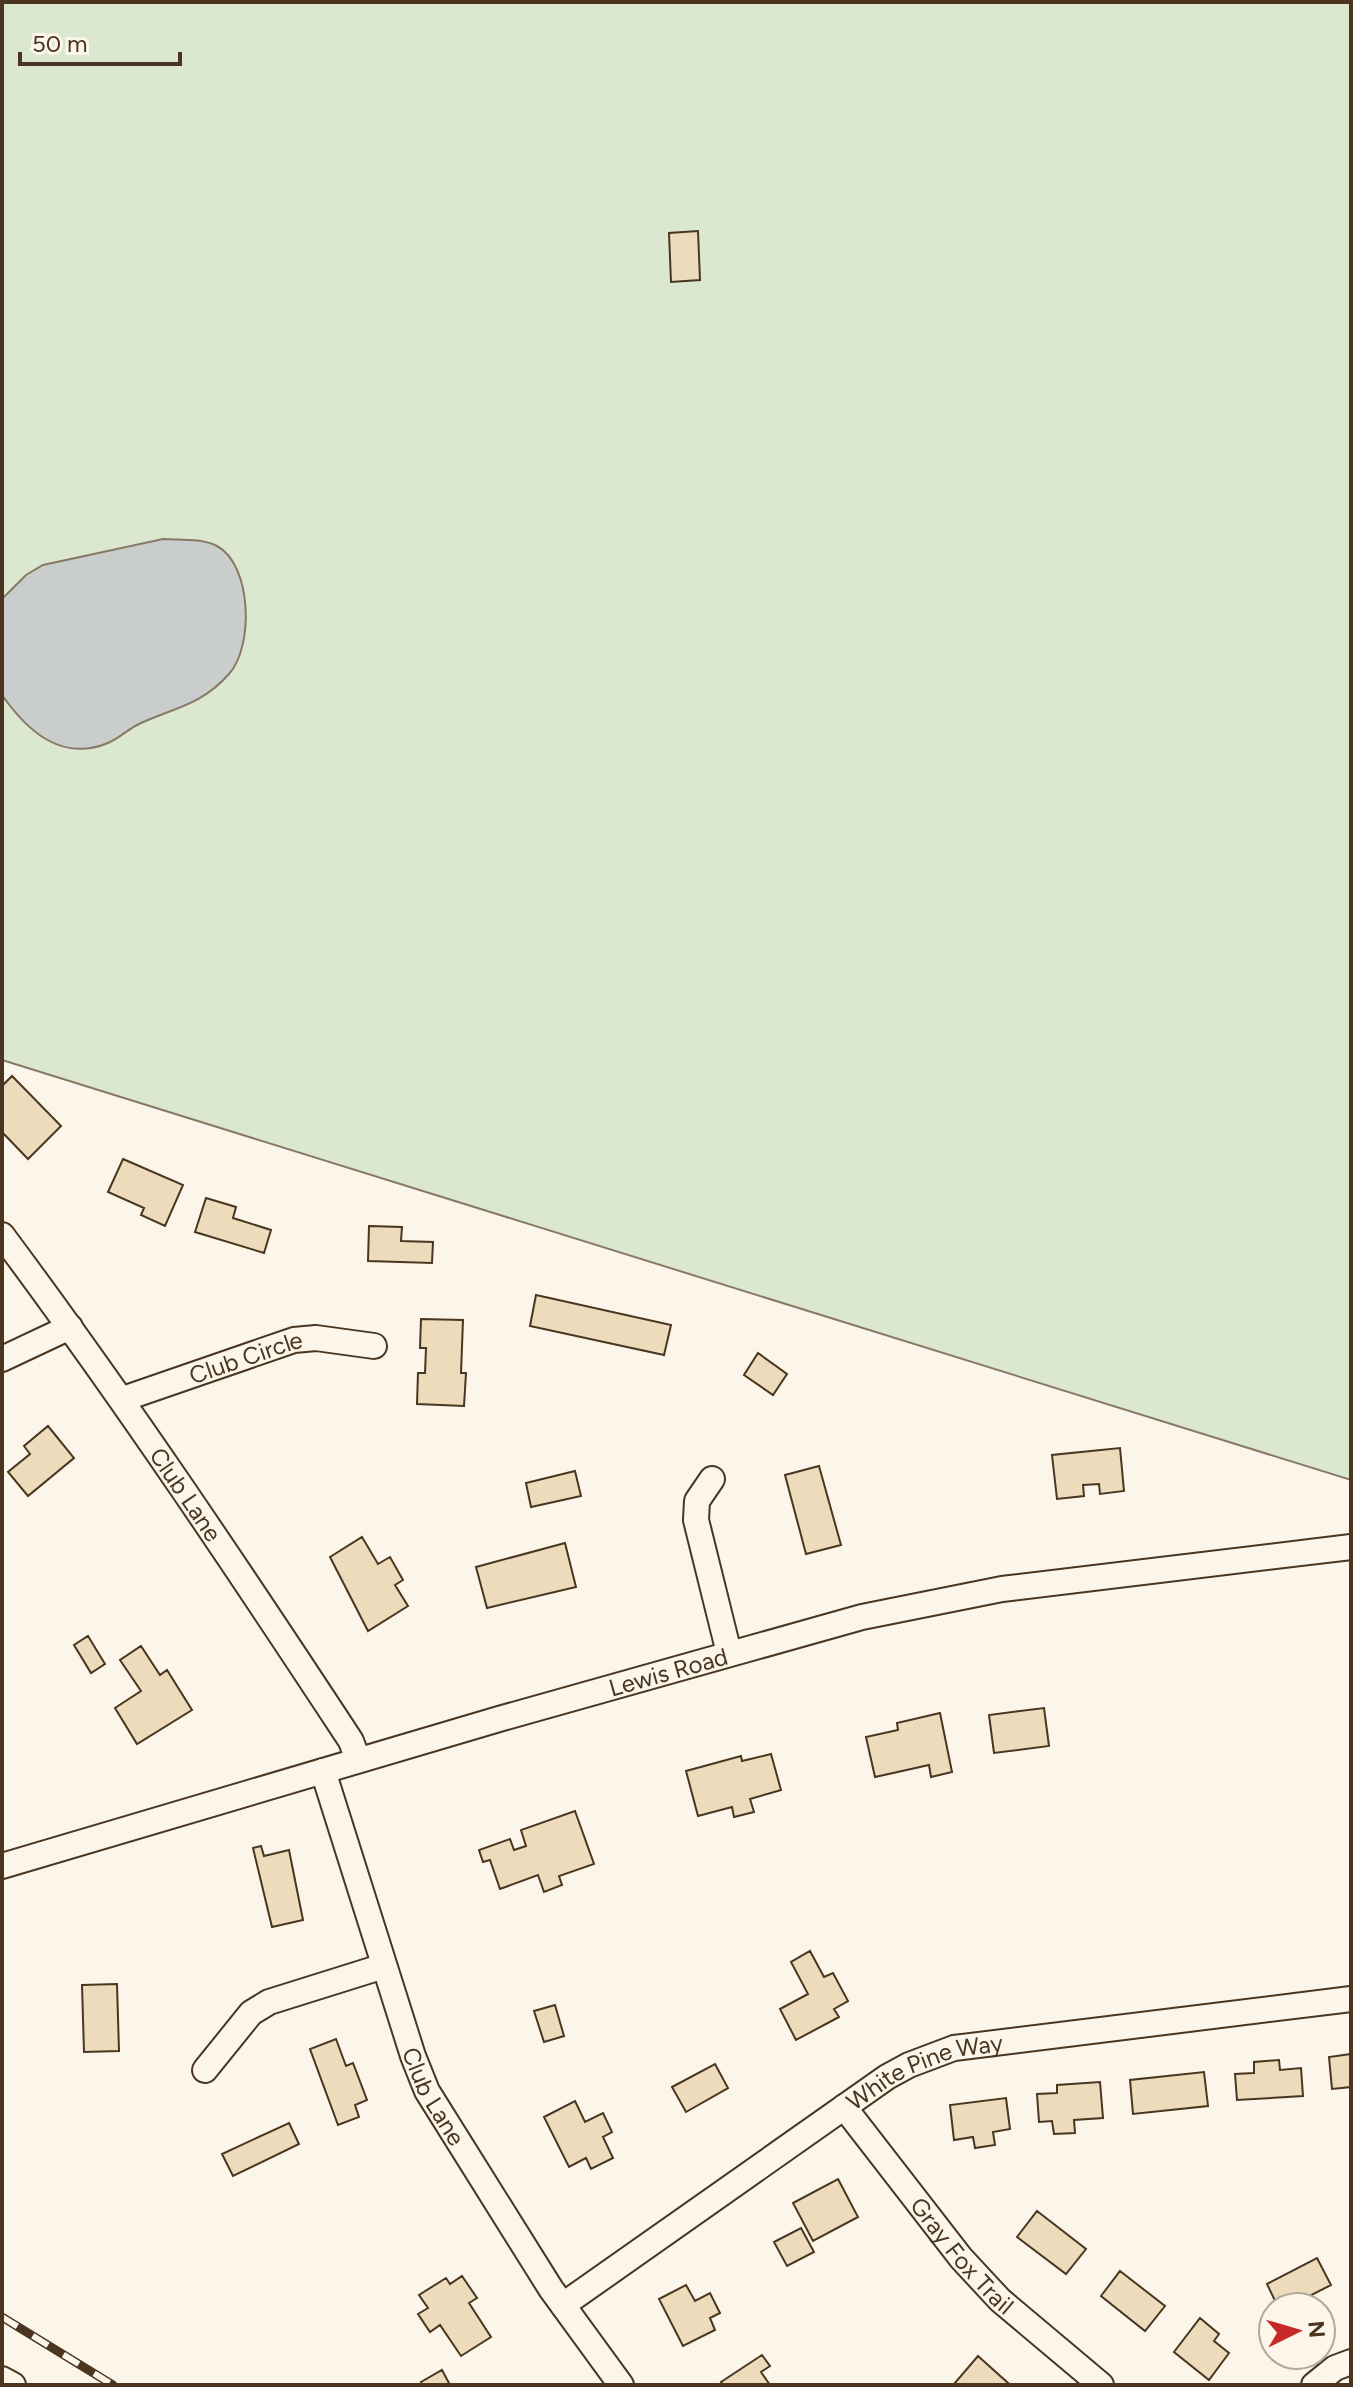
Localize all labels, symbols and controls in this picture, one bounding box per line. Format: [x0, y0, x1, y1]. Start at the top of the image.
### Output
scale bar [20, 16, 180, 66]
text: 50 m [32, 29, 88, 58]
street label: Club Circle [185, 1325, 304, 1390]
street label: Club Lane [144, 1442, 228, 1547]
street label: Lewis Road [605, 1641, 731, 1702]
street label: White Pine Way [841, 2028, 1005, 2116]
street label: Club Lane [396, 2043, 472, 2150]
street label: Gray Fox Trail [905, 2191, 1020, 2320]
north arrow [1257, 2291, 1337, 2371]
text: N [1302, 2320, 1331, 2339]

